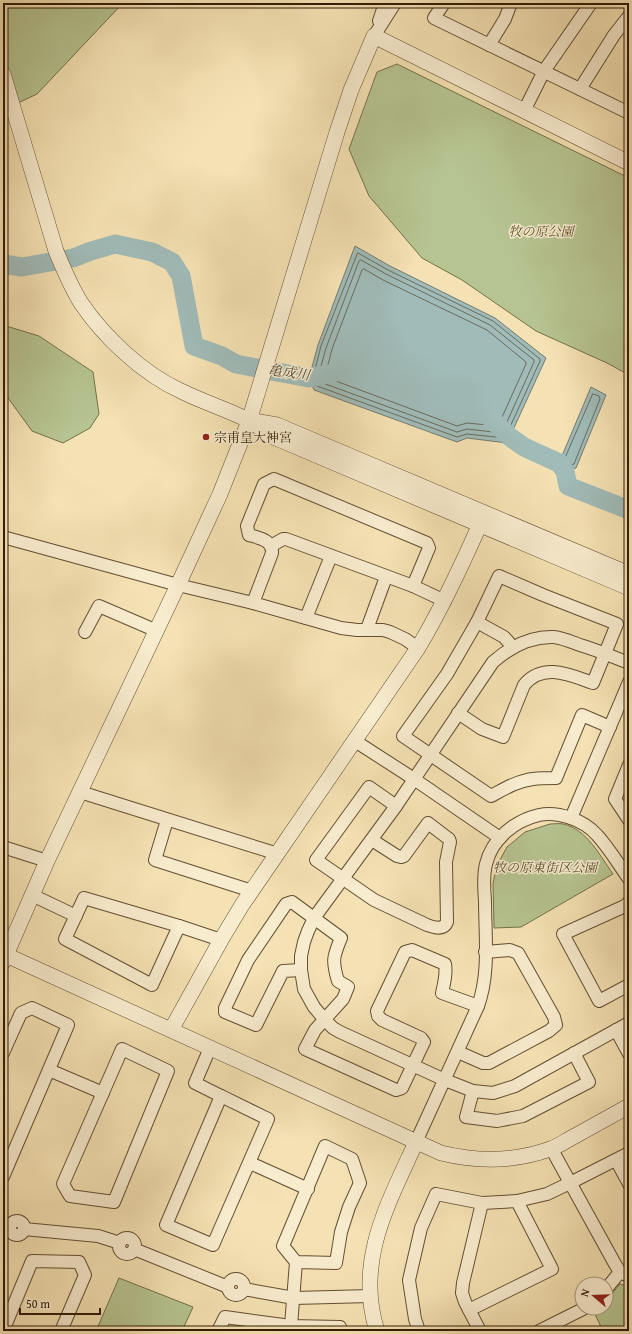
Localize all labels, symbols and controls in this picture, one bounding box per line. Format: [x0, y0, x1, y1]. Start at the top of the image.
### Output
park label: 牧の原公園 [508, 222, 575, 241]
water label: 亀成川 [267, 359, 313, 385]
place label: 宗甫皇大神宮 [214, 428, 292, 447]
marker: 宗甫皇大神宮 [201, 432, 211, 442]
park label: 牧の原東街区公園 [493, 858, 599, 877]
north arrow [574, 1276, 614, 1316]
text: N [576, 1286, 594, 1299]
scale bar [20, 1290, 100, 1316]
text: 50 m [26, 1295, 50, 1312]

